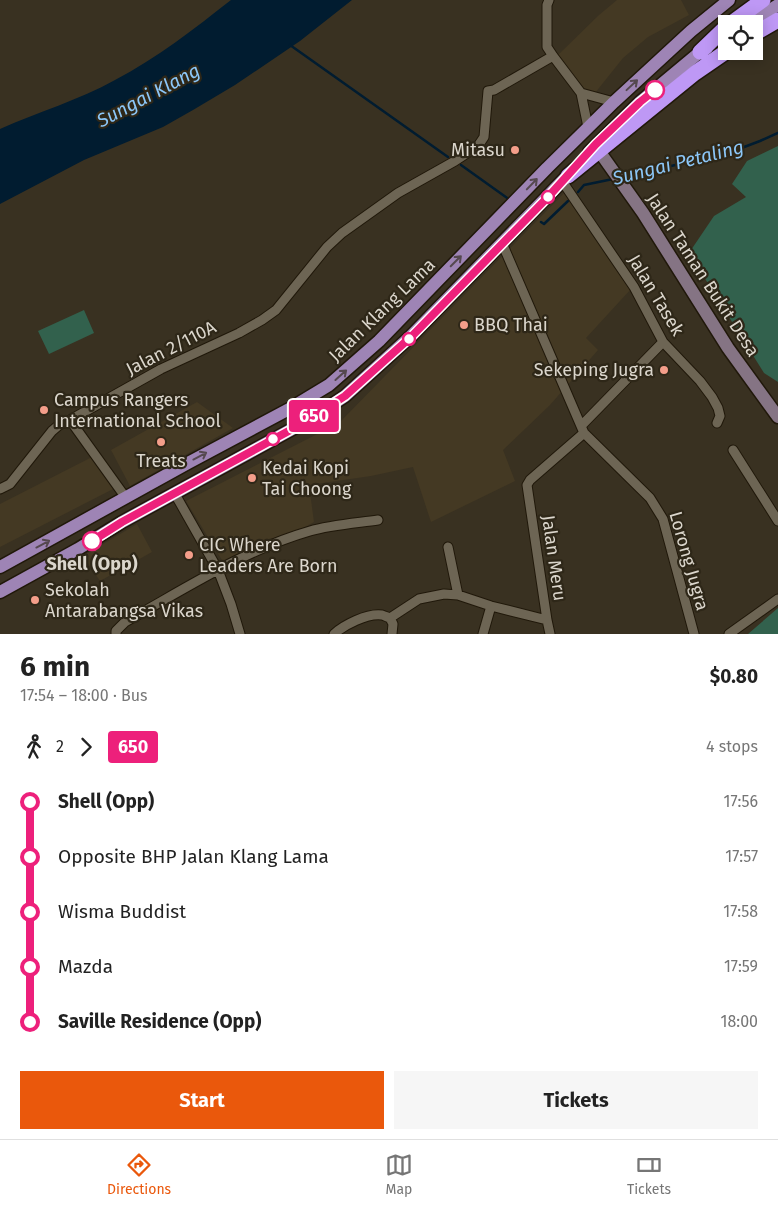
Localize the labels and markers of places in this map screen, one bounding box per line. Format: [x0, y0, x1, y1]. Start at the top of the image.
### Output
unlabelled marker [645, 80, 665, 100]
place label: Mitasu [451, 139, 505, 161]
marker: Mitasu [509, 144, 521, 156]
unlabelled marker [541, 190, 555, 204]
place label: BBQ Thai [474, 314, 548, 336]
marker: BBQ Thai [458, 319, 470, 331]
unlabelled marker [402, 332, 416, 346]
place label: Sekeping Jugra [534, 359, 654, 381]
marker: Sekeping Jugra [658, 364, 670, 376]
place label: Campus Rangers International School [54, 389, 221, 432]
marker: Campus Rangers International School [38, 404, 50, 416]
unlabelled marker [266, 432, 280, 446]
marker: Treats [155, 436, 167, 448]
place label: Treats [136, 450, 186, 472]
place label: Kedai Kopi Tai Choong [262, 457, 352, 500]
marker: Kedai Kopi Tai Choong [246, 472, 258, 484]
marker: Shell (Opp) [82, 531, 102, 551]
place label: CIC Where Leaders Are Born [199, 534, 338, 577]
marker: CIC Where Leaders Are Born [183, 549, 195, 561]
place label: Shell (Opp) [46, 553, 138, 575]
place label: Sekolah Antarabangsa Vikas [45, 579, 203, 622]
marker: Sekolah Antarabangsa Vikas [29, 594, 41, 606]

